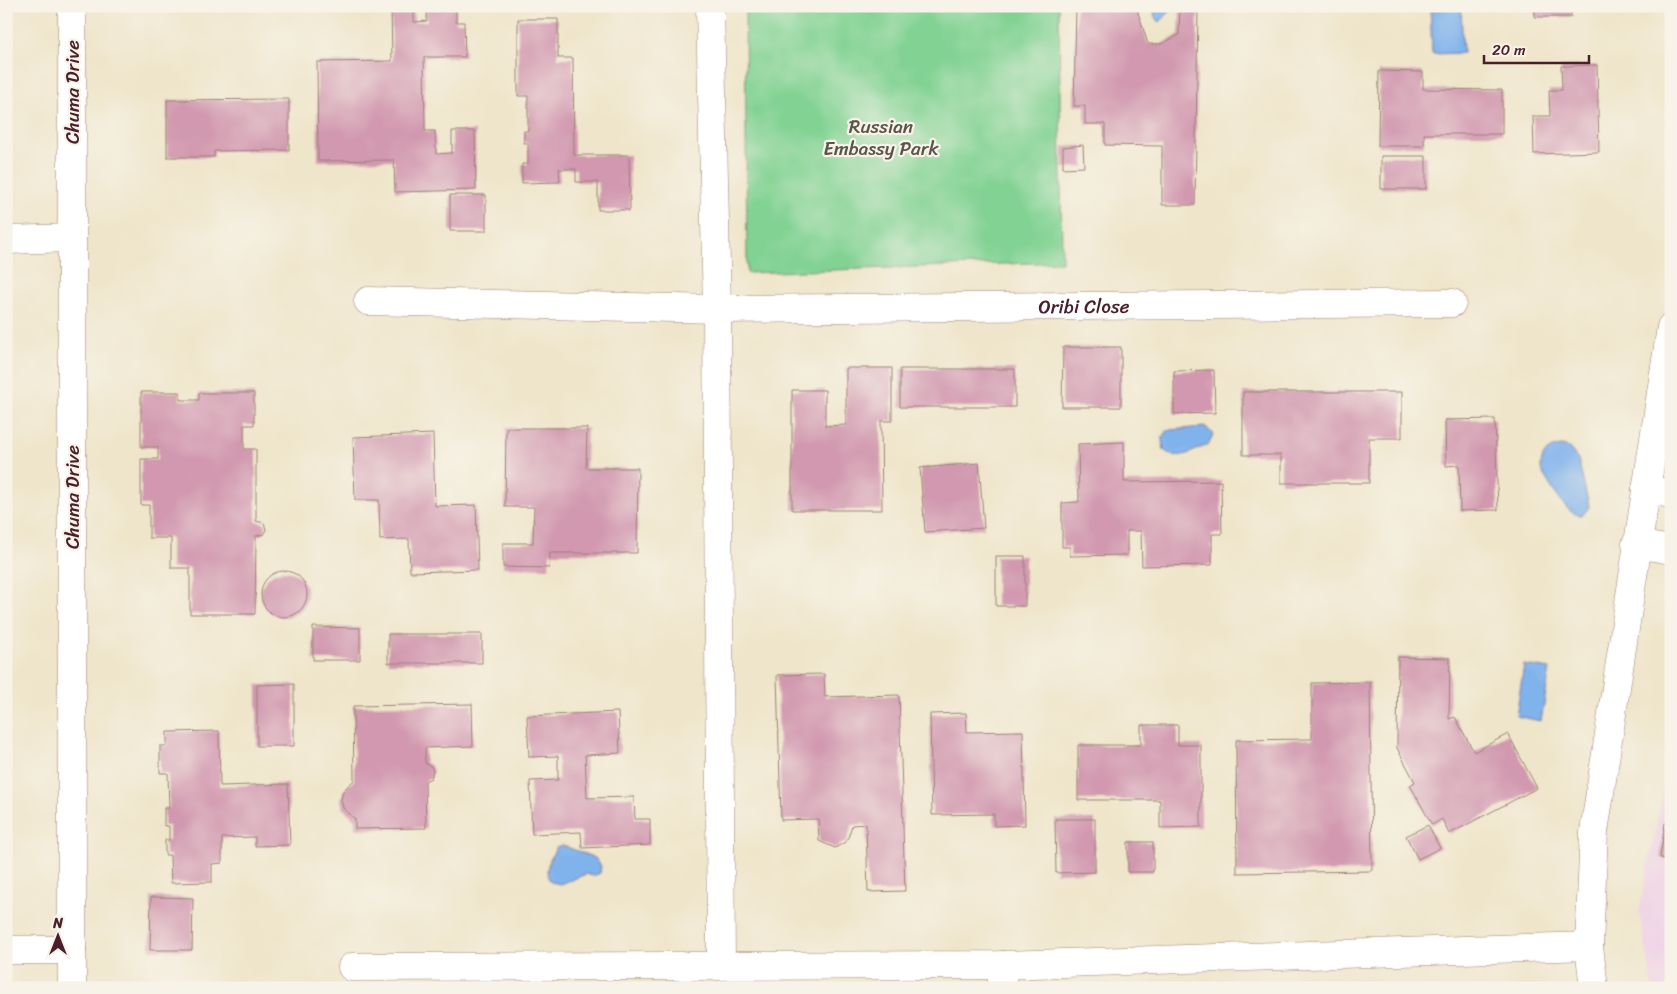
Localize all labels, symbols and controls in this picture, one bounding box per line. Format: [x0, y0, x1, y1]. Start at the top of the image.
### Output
scale bar [1484, 32, 1590, 64]
text: 20 m [1492, 37, 1526, 63]
street label: Chuma Drive [56, 40, 89, 144]
park label: Russian Embassy Park [823, 110, 939, 165]
street label: Oribi Close [1038, 290, 1130, 323]
street label: Chuma Drive [56, 445, 89, 549]
text: N [52, 911, 63, 936]
north arrow [32, 912, 82, 962]

